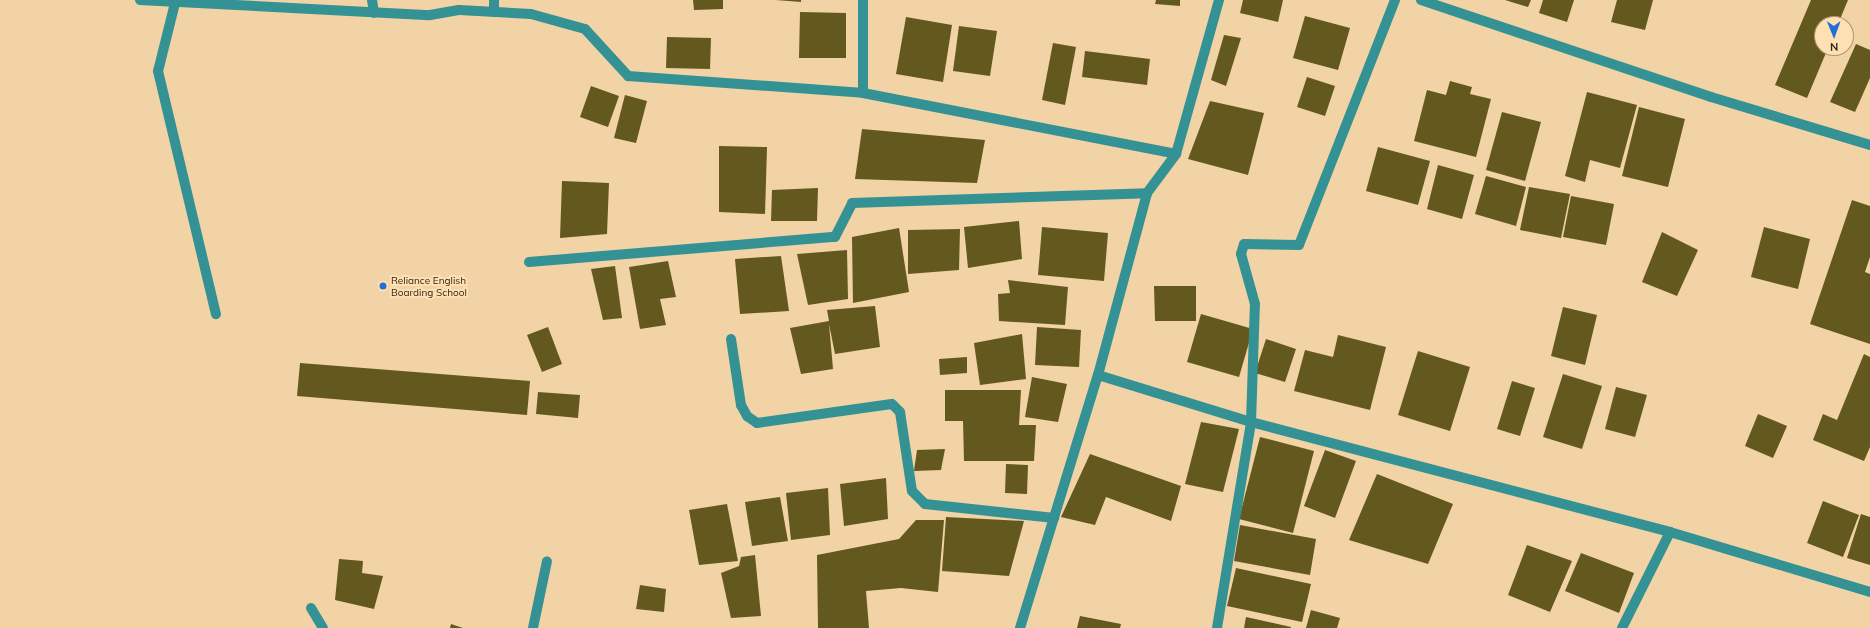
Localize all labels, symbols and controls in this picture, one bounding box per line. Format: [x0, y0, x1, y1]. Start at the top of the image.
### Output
north arrow [1814, 16, 1854, 56]
text: N [1830, 40, 1838, 54]
place label: Reliance English Boarding School [391, 274, 467, 298]
marker: Reliance English Boarding School [378, 281, 388, 291]

